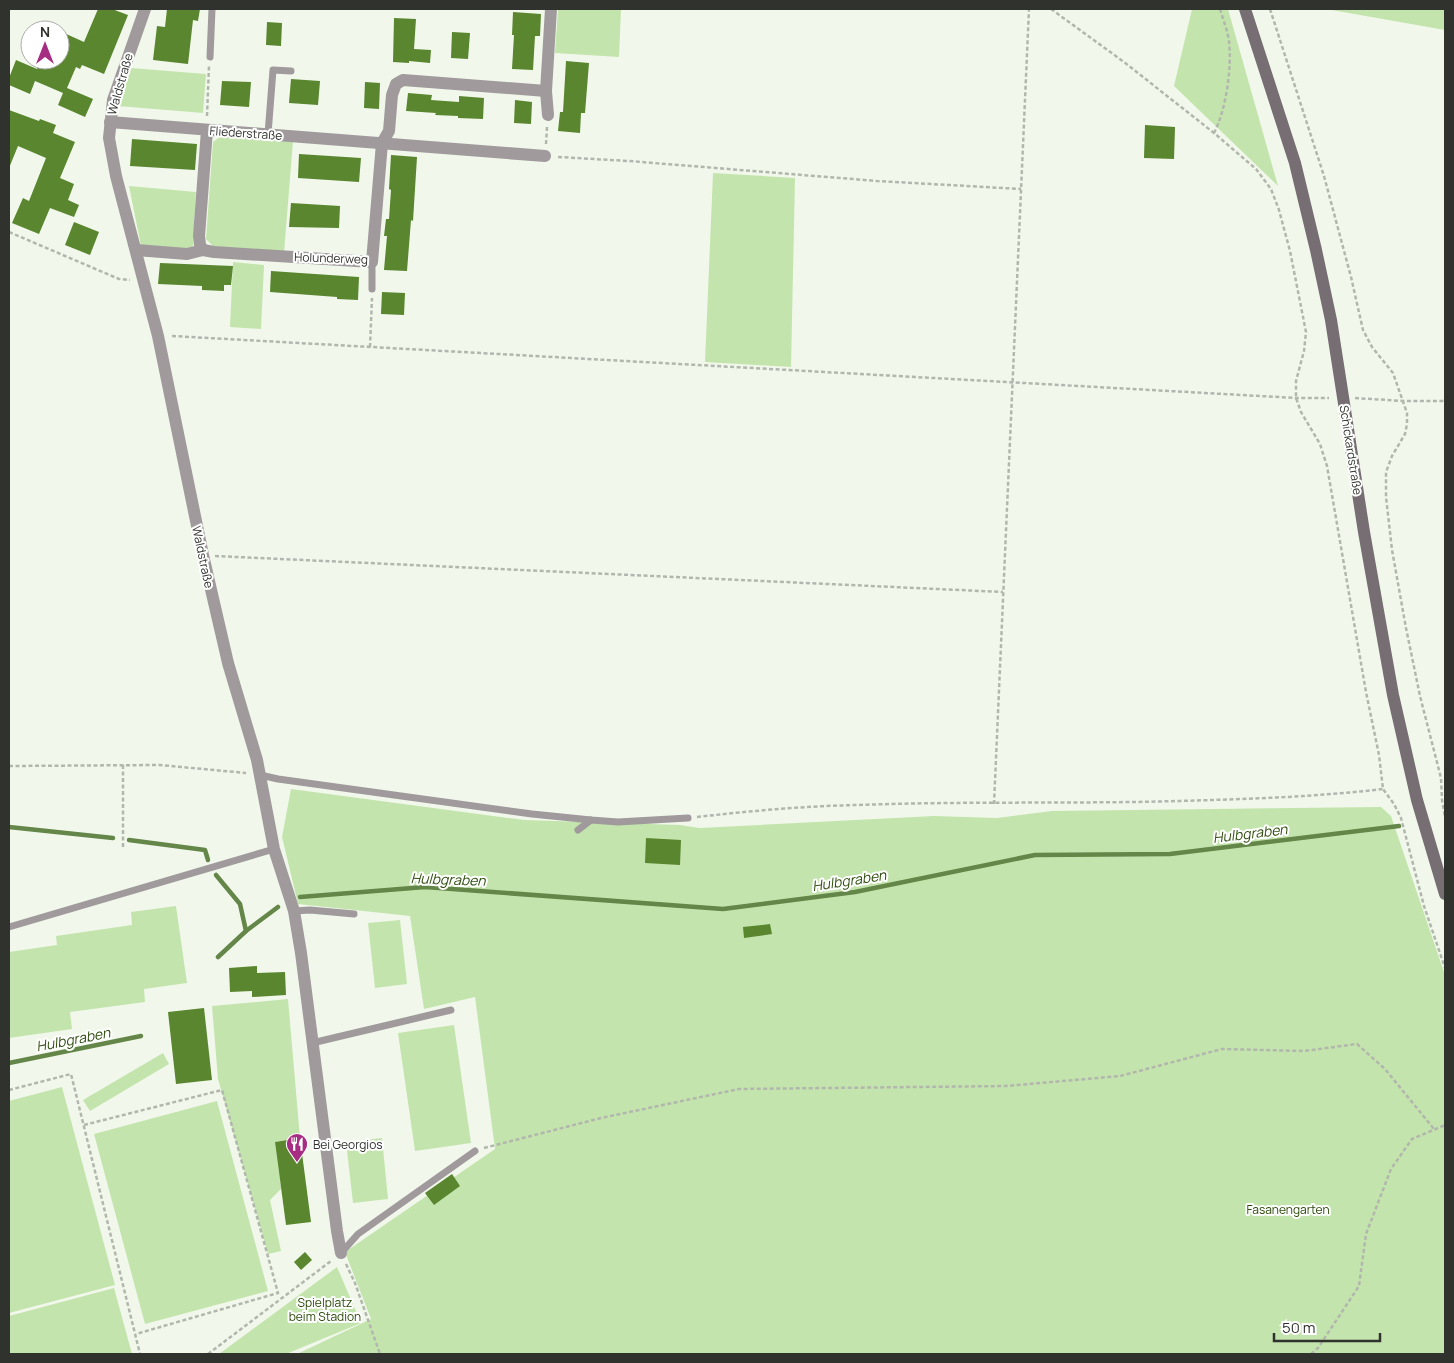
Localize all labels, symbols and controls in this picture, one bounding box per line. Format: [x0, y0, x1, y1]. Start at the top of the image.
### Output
north arrow [20, 20, 70, 70]
text: N [40, 22, 50, 41]
street label: Waldstraße [103, 51, 137, 117]
street label: Fliederstraße [209, 122, 283, 144]
street label: Holunderweg [294, 248, 368, 268]
street label: Schickardstraße [1336, 404, 1366, 496]
street label: Waldstraße [188, 524, 218, 590]
water label: Hulbgraben [1212, 819, 1289, 847]
water label: Hulbgraben [811, 865, 888, 895]
water label: Hulbgraben [410, 868, 486, 890]
water label: Hulbgraben [34, 1022, 112, 1055]
restaurant icon: Bei Georgios [285, 1132, 309, 1163]
place label: Bei Georgios [313, 1136, 382, 1153]
park label: Fasanengarten [1246, 1201, 1330, 1218]
park label: Spielplatz beim Stadion [289, 1294, 361, 1325]
scale bar [1274, 1310, 1380, 1342]
text: 50 m [1282, 1317, 1316, 1338]

